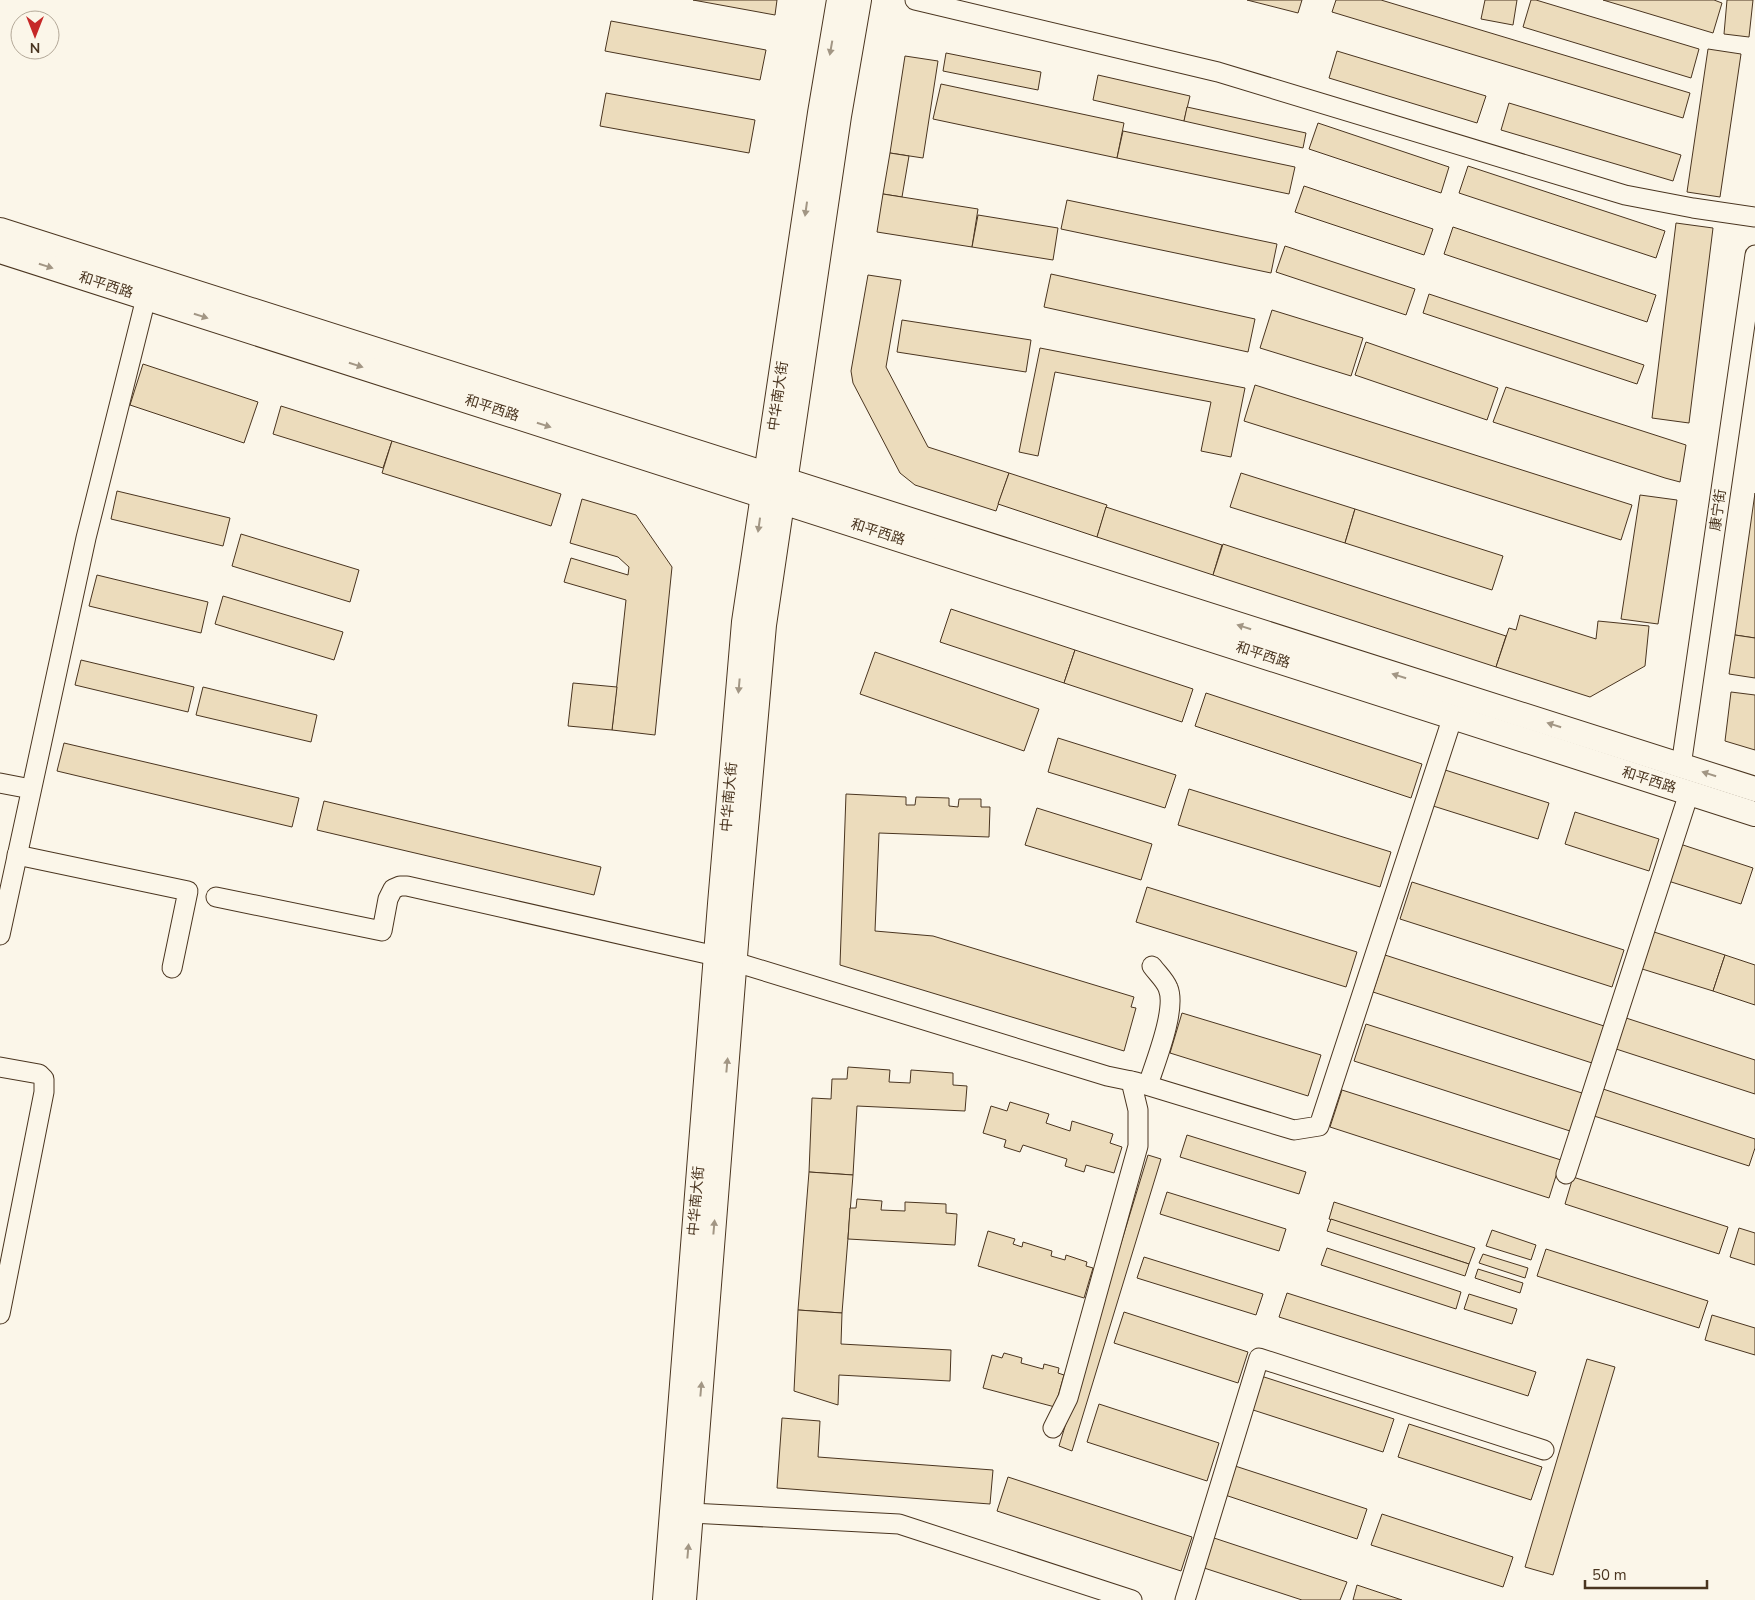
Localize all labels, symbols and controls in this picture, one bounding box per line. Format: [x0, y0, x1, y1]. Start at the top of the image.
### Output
north arrow [10, 10, 60, 60]
text: N [30, 38, 40, 57]
one-way arrow [826, 40, 834, 56]
one-way arrow [801, 201, 809, 217]
one-way arrow [39, 263, 54, 271]
street label: 和平西路 [76, 267, 136, 303]
one-way arrow [194, 312, 209, 320]
street label: 中华南大街 [764, 360, 792, 432]
one-way arrow [349, 361, 364, 369]
street label: 和平西路 [462, 390, 522, 426]
one-way arrow [537, 422, 552, 429]
street label: 康宁街 [1706, 488, 1730, 532]
street label: 和平西路 [848, 514, 908, 550]
one-way arrow [755, 517, 763, 533]
one-way arrow [1236, 623, 1251, 631]
street label: 和平西路 [1233, 637, 1293, 673]
one-way arrow [1391, 672, 1406, 679]
one-way arrow [735, 679, 743, 695]
one-way arrow [1546, 721, 1561, 729]
street label: 中华南大街 [716, 761, 742, 833]
street label: 和平西路 [1619, 762, 1679, 798]
one-way arrow [1701, 770, 1716, 778]
one-way arrow [723, 1057, 731, 1073]
street label: 中华南大街 [683, 1165, 709, 1237]
one-way arrow [710, 1219, 718, 1235]
one-way arrow [697, 1381, 705, 1397]
one-way arrow [685, 1543, 693, 1559]
scale bar [1585, 1558, 1708, 1590]
text: 50 m [1592, 1565, 1627, 1585]

